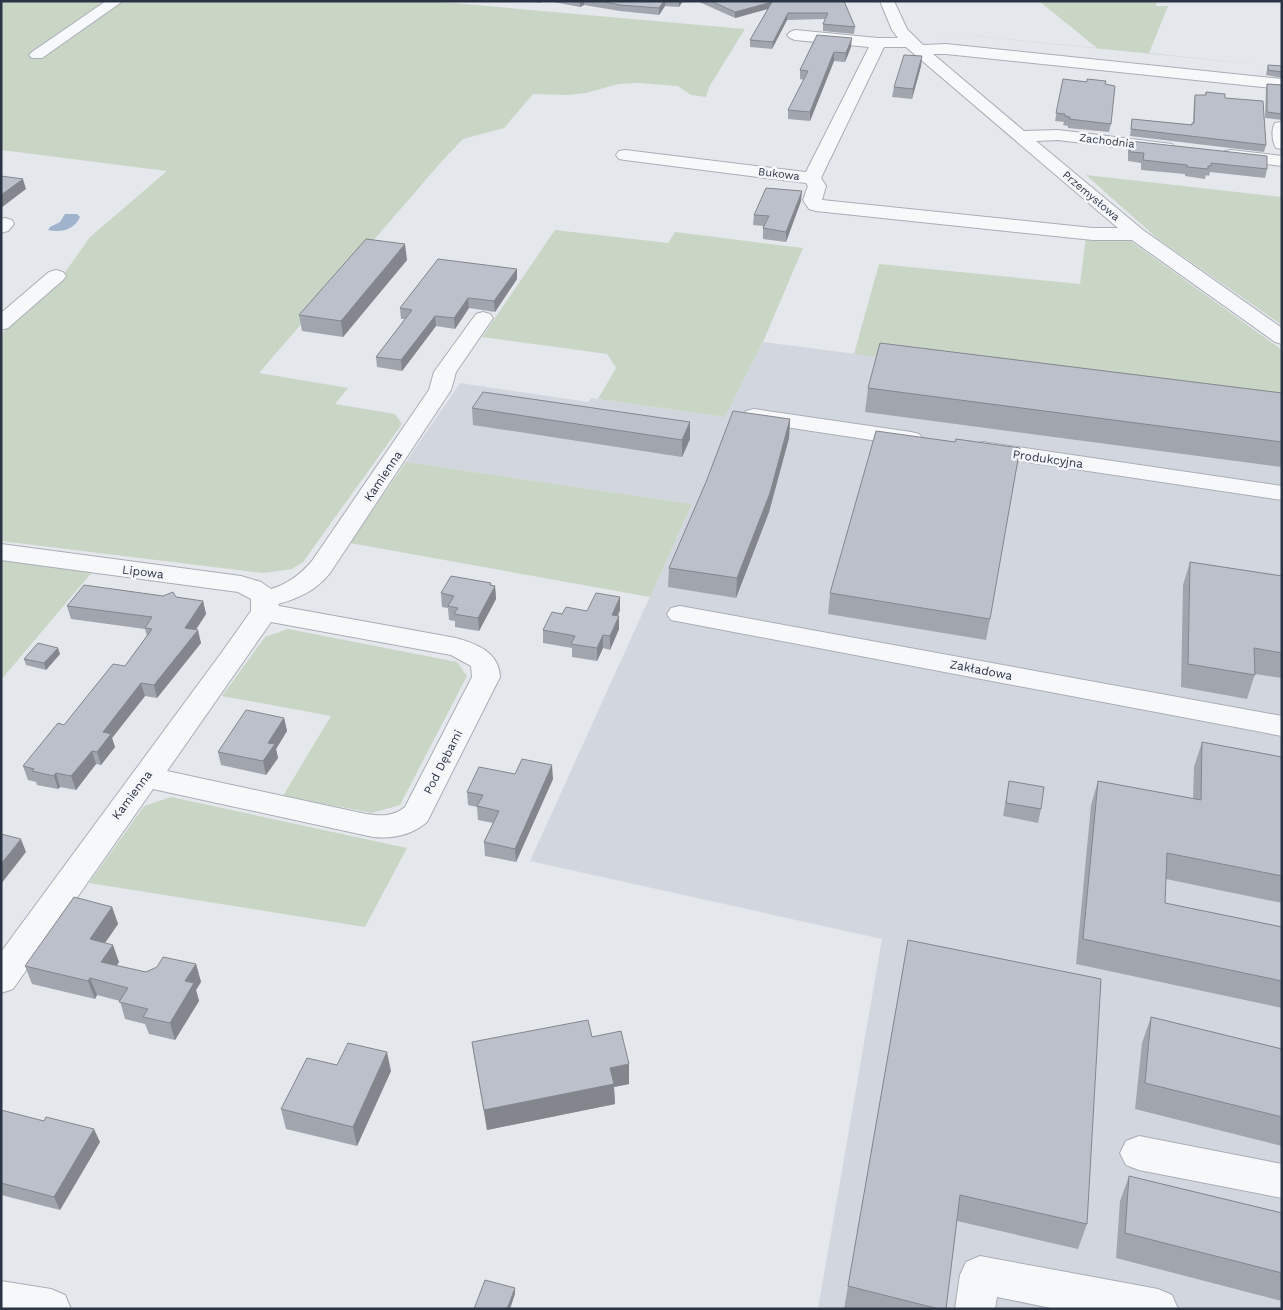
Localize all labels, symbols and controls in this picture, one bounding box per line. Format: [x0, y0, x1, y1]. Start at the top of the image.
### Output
street label: Zachodnia [1079, 131, 1135, 151]
street label: Bukowa [757, 165, 801, 183]
street label: Przemysłowa [1060, 168, 1122, 224]
street label: Produkcyjna [1012, 447, 1084, 471]
street label: Kamienna [361, 448, 405, 504]
street label: Lipowa [122, 563, 165, 582]
street label: Zakładowa [949, 657, 1014, 683]
street label: Pod Dębami [421, 727, 465, 797]
street label: Kamienna [109, 768, 155, 822]

